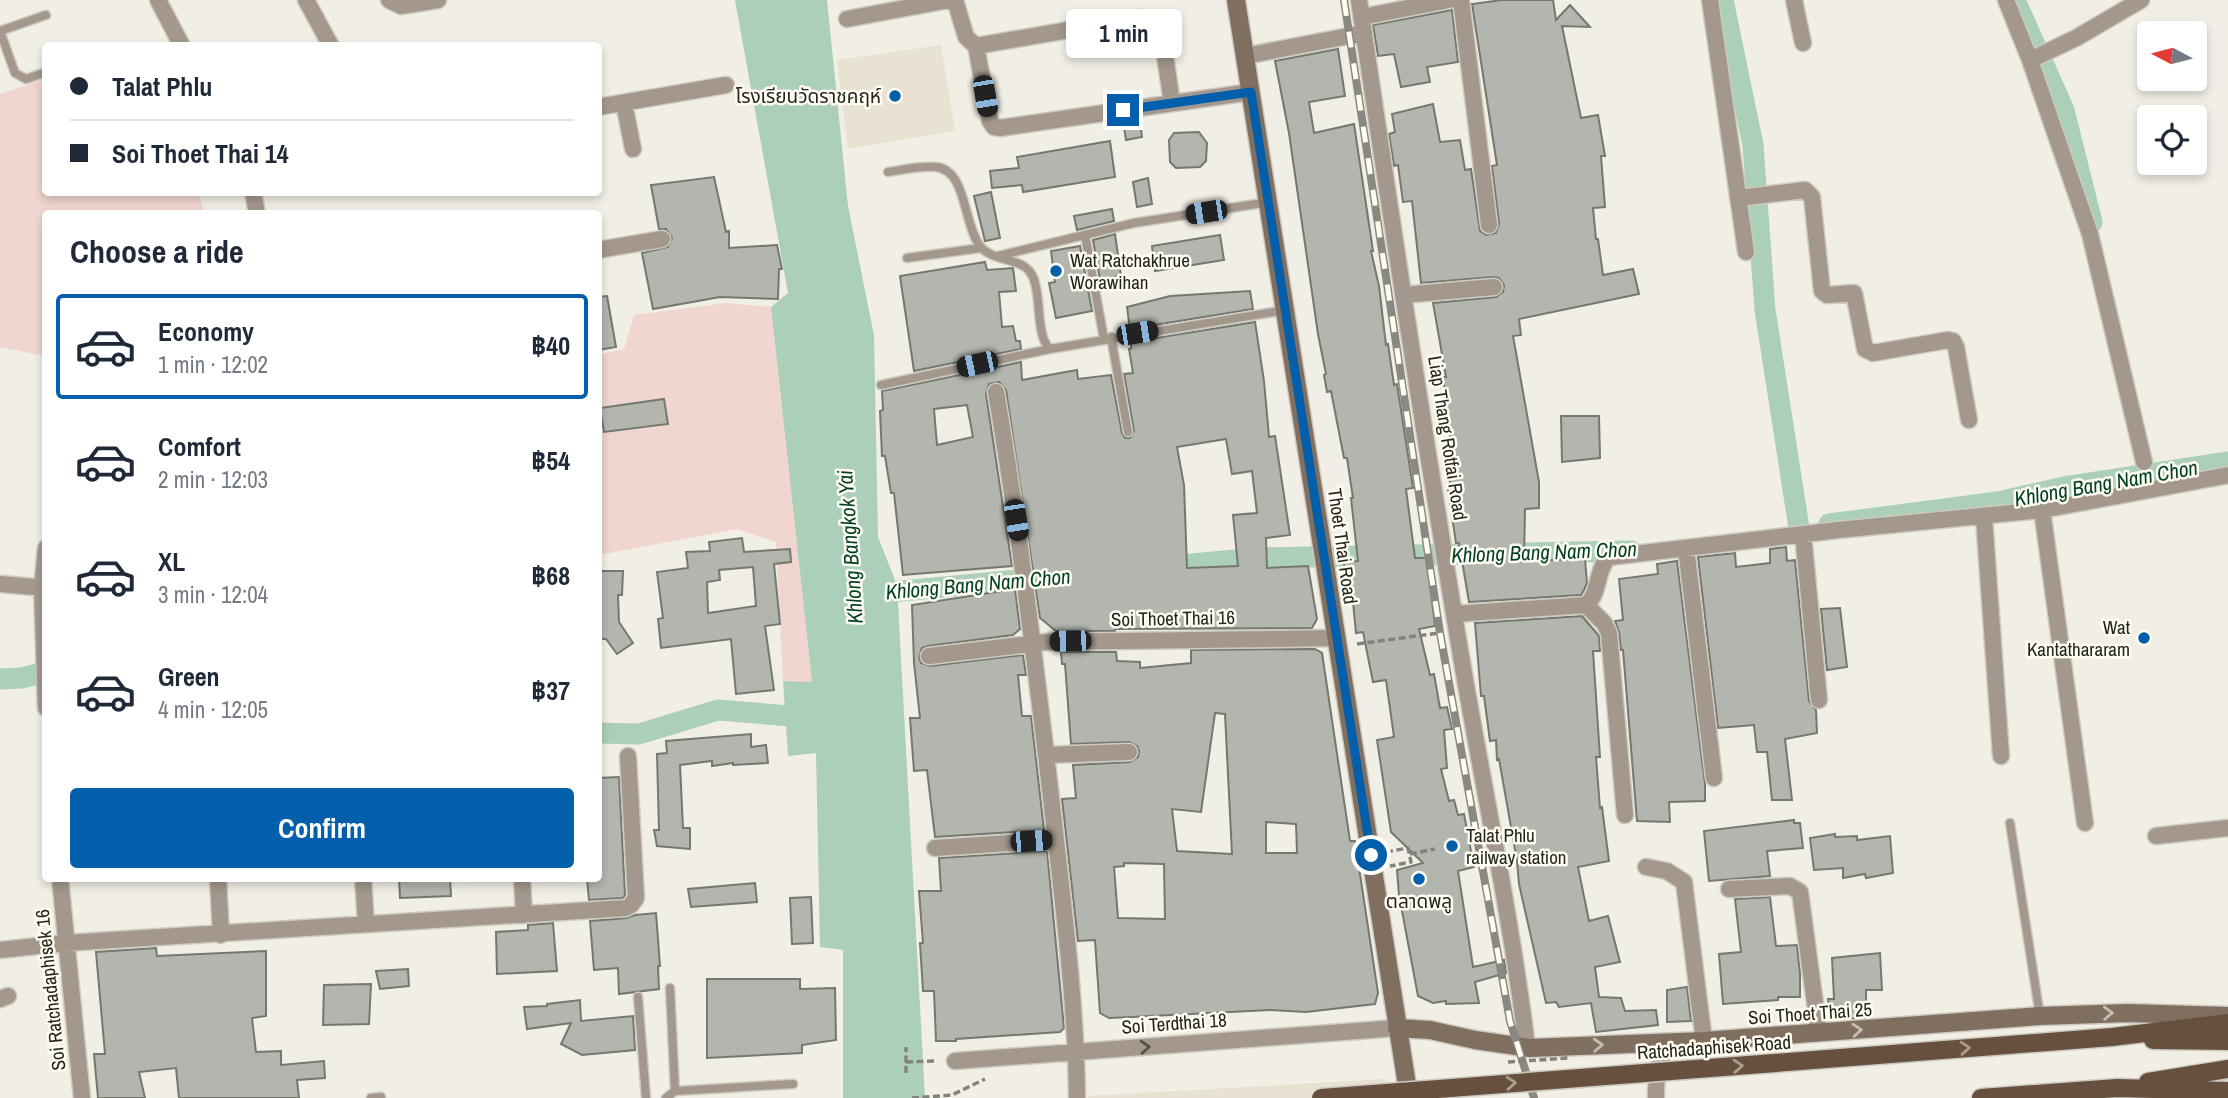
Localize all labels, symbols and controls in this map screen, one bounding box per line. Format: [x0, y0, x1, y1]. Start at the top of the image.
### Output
callout: 1 min [1065, 8, 1181, 57]
text: 1 min [1099, 18, 1149, 49]
north arrow [2137, 21, 2207, 91]
map controls [2137, 21, 2207, 175]
text: Talat Phlu [112, 69, 212, 104]
car [972, 73, 999, 119]
place label: โรงเรียนวัดราชคฤห์ [735, 83, 881, 109]
marker: โรงเรียนวัดราชคฤห์ [887, 88, 903, 104]
route end [1107, 94, 1139, 126]
button: locate [2137, 105, 2207, 175]
text: Soi Thoet Thai 14 [112, 136, 289, 171]
car [1184, 198, 1229, 226]
text: Choose a ride [70, 230, 244, 273]
place label: Wat Ratchakhrue Worawihan [1070, 247, 1190, 295]
marker: Wat Ratchakhrue Worawihan [1048, 263, 1064, 279]
text: Economy [158, 314, 254, 349]
icon: car [74, 315, 137, 378]
car [1115, 319, 1160, 347]
text: ฿40 [531, 328, 570, 363]
text: 1 min · 12:02 [158, 349, 268, 380]
car [955, 349, 1000, 379]
street label: Liap Thang Rotfai Road [1422, 354, 1474, 522]
text: Comfort [158, 429, 241, 464]
icon: car [74, 430, 137, 493]
text: ฿54 [531, 443, 570, 478]
water label: Khlong Bang Nam Chon [2012, 453, 2200, 513]
text: 2 min · 12:03 [158, 464, 268, 495]
water label: Khlong Bangkok Yai [830, 469, 870, 625]
street label: Thoet Thai Road [1322, 486, 1364, 606]
car [1003, 498, 1030, 542]
water label: Khlong Bang Nam Chon [1451, 534, 1637, 570]
text: XL [158, 544, 185, 579]
icon: car [74, 545, 137, 608]
text: ฿68 [531, 558, 570, 593]
water label: Khlong Bang Nam Chon [884, 561, 1072, 607]
text: 3 min · 12:04 [158, 579, 268, 610]
street label: Soi Thoet Thai 16 [1111, 604, 1235, 632]
place label: Wat Kantathararam [2027, 614, 2131, 662]
car [1049, 630, 1092, 652]
marker: Wat Kantathararam [2136, 630, 2152, 646]
text: Green [158, 659, 220, 694]
icon: car [74, 660, 137, 723]
text: ฿37 [531, 673, 570, 708]
text: 4 min · 12:05 [158, 694, 268, 725]
button: Confirm [70, 788, 574, 868]
place label: Talat Phlu railway station [1466, 822, 1566, 870]
car [1010, 829, 1053, 853]
marker: Talat Phlu railway station [1444, 838, 1460, 854]
route start [1355, 839, 1387, 871]
marker: ตลาดพลู [1411, 871, 1427, 887]
place label: ตลาดพลู [1386, 888, 1452, 914]
street label: Soi Ratchadaphisek 16 [29, 908, 71, 1072]
street label: Soi Thoet Thai 25 [1747, 996, 1873, 1030]
street label: Soi Terdthai 18 [1121, 1006, 1227, 1040]
one-way arrow [2103, 1006, 2114, 1021]
one-way arrow [1852, 1023, 1863, 1038]
street label: Ratchadaphisek Road [1636, 1029, 1792, 1065]
one-way arrow [1593, 1038, 1604, 1053]
one-way arrow [1140, 1040, 1151, 1055]
one-way arrow [1959, 1041, 1970, 1056]
one-way arrow [1732, 1059, 1743, 1074]
one-way arrow [1506, 1076, 1517, 1091]

